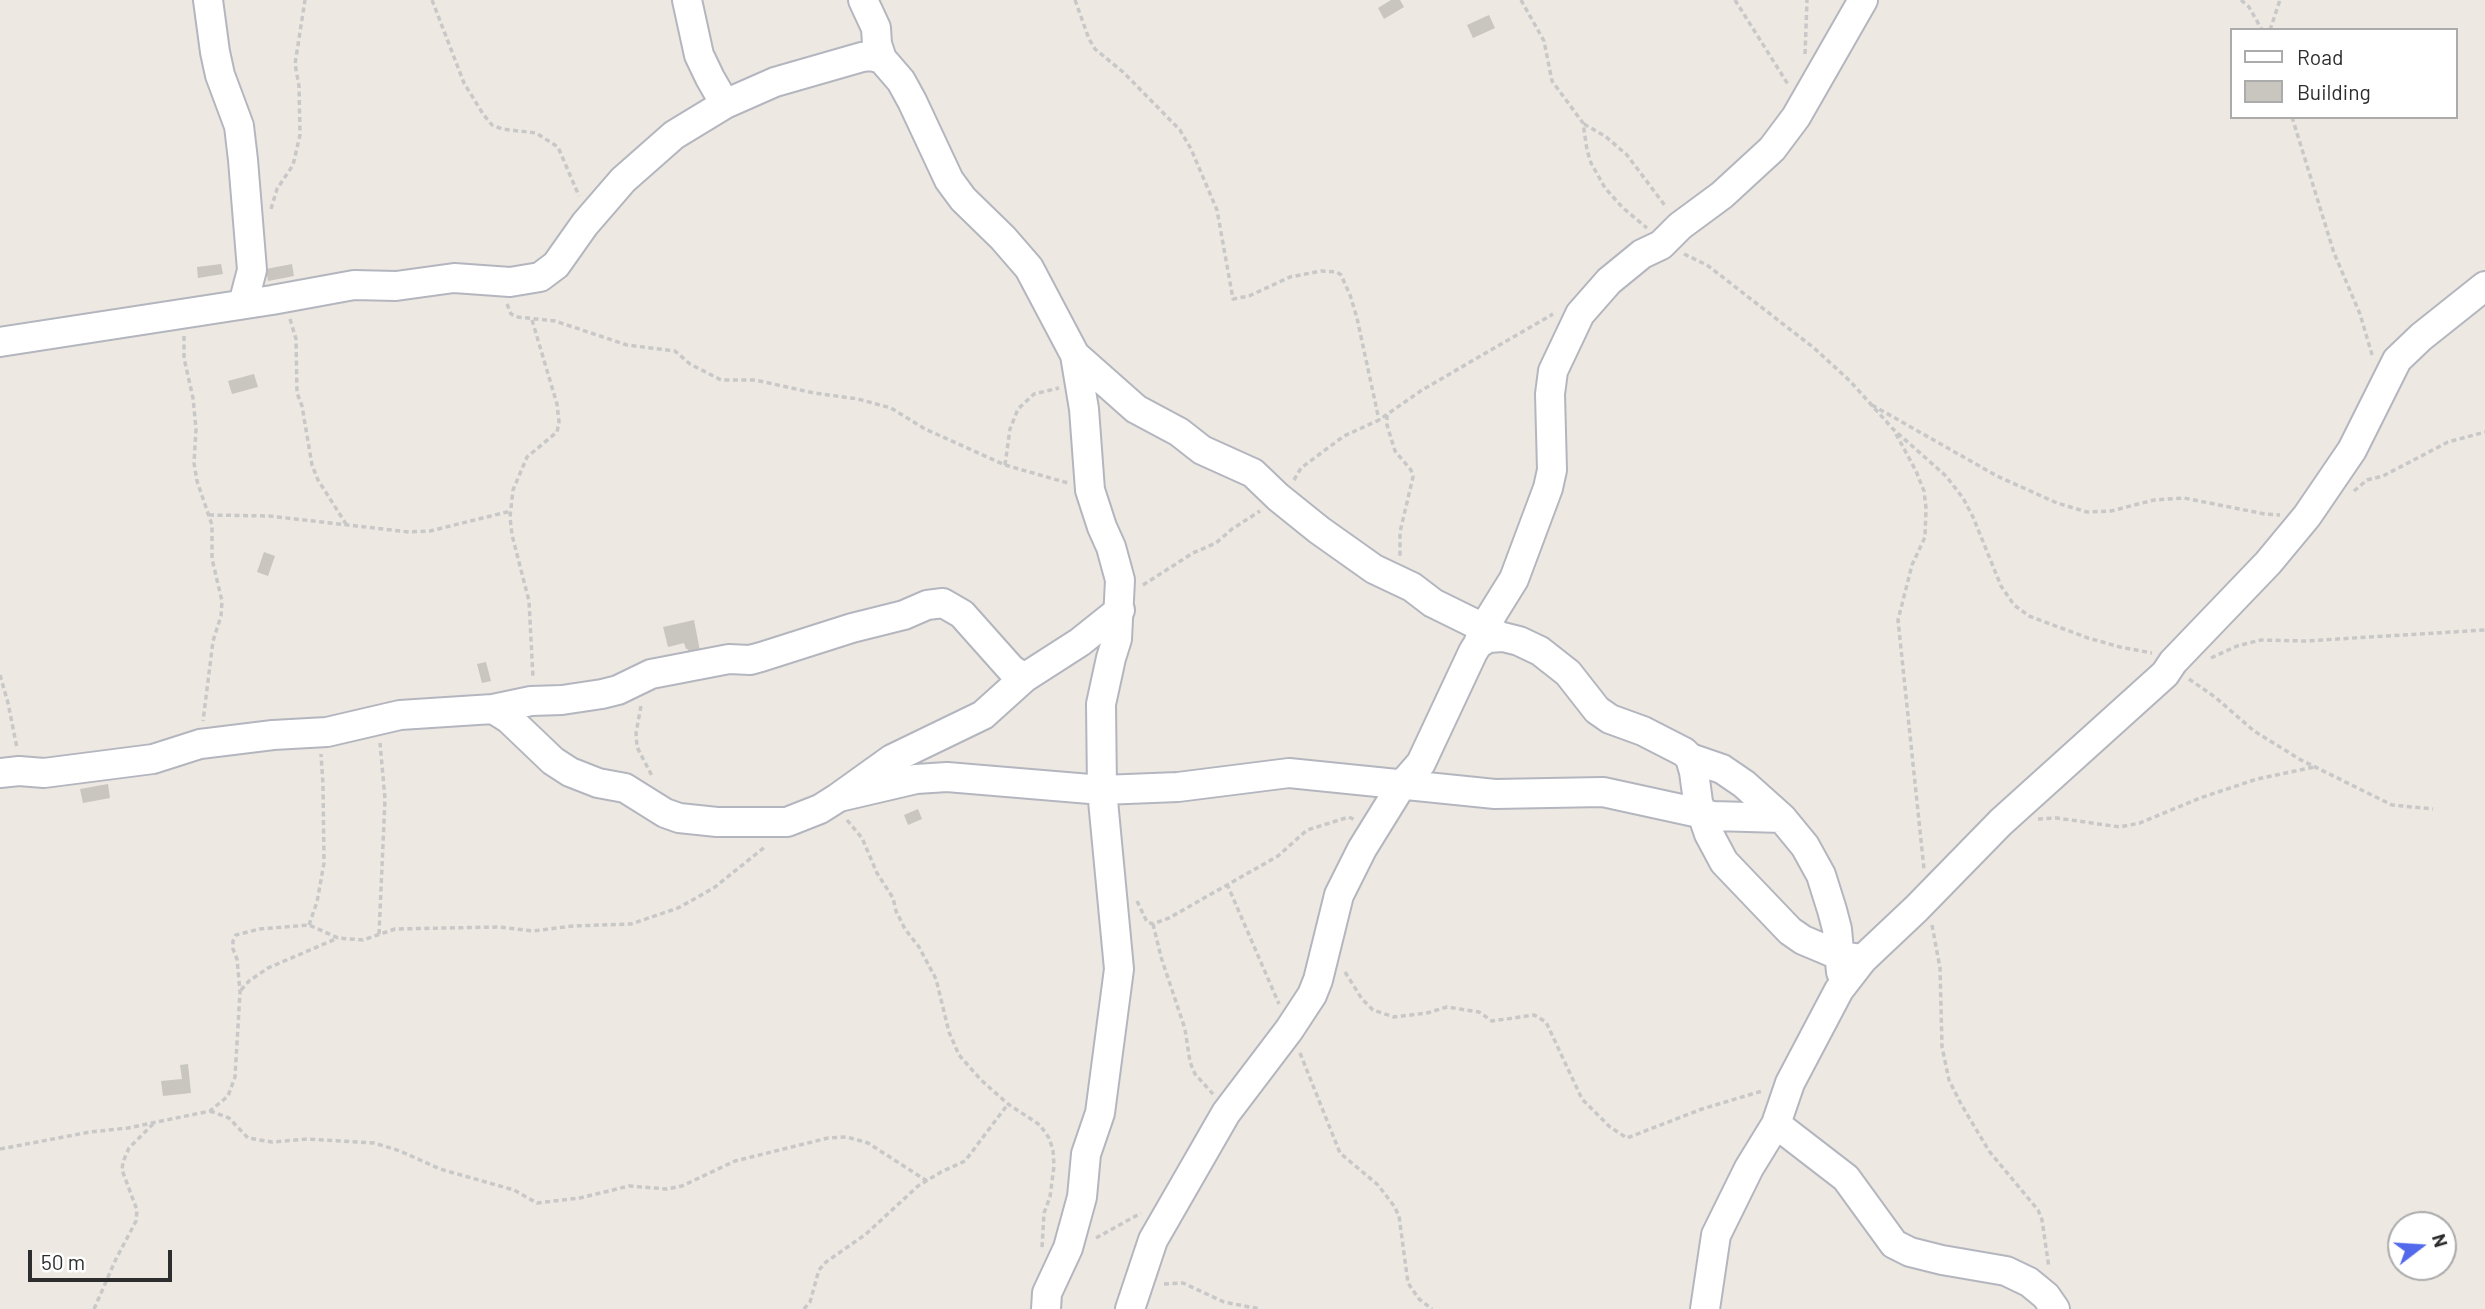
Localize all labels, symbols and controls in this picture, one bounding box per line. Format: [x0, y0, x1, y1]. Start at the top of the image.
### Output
legend [2230, 28, 2457, 119]
text: Road [2297, 44, 2343, 69]
text: Building [2297, 79, 2371, 104]
north arrow [2387, 1211, 2457, 1281]
text: N [2428, 1231, 2453, 1250]
scale bar [32, 1236, 175, 1280]
text: 50 m [41, 1249, 85, 1274]

